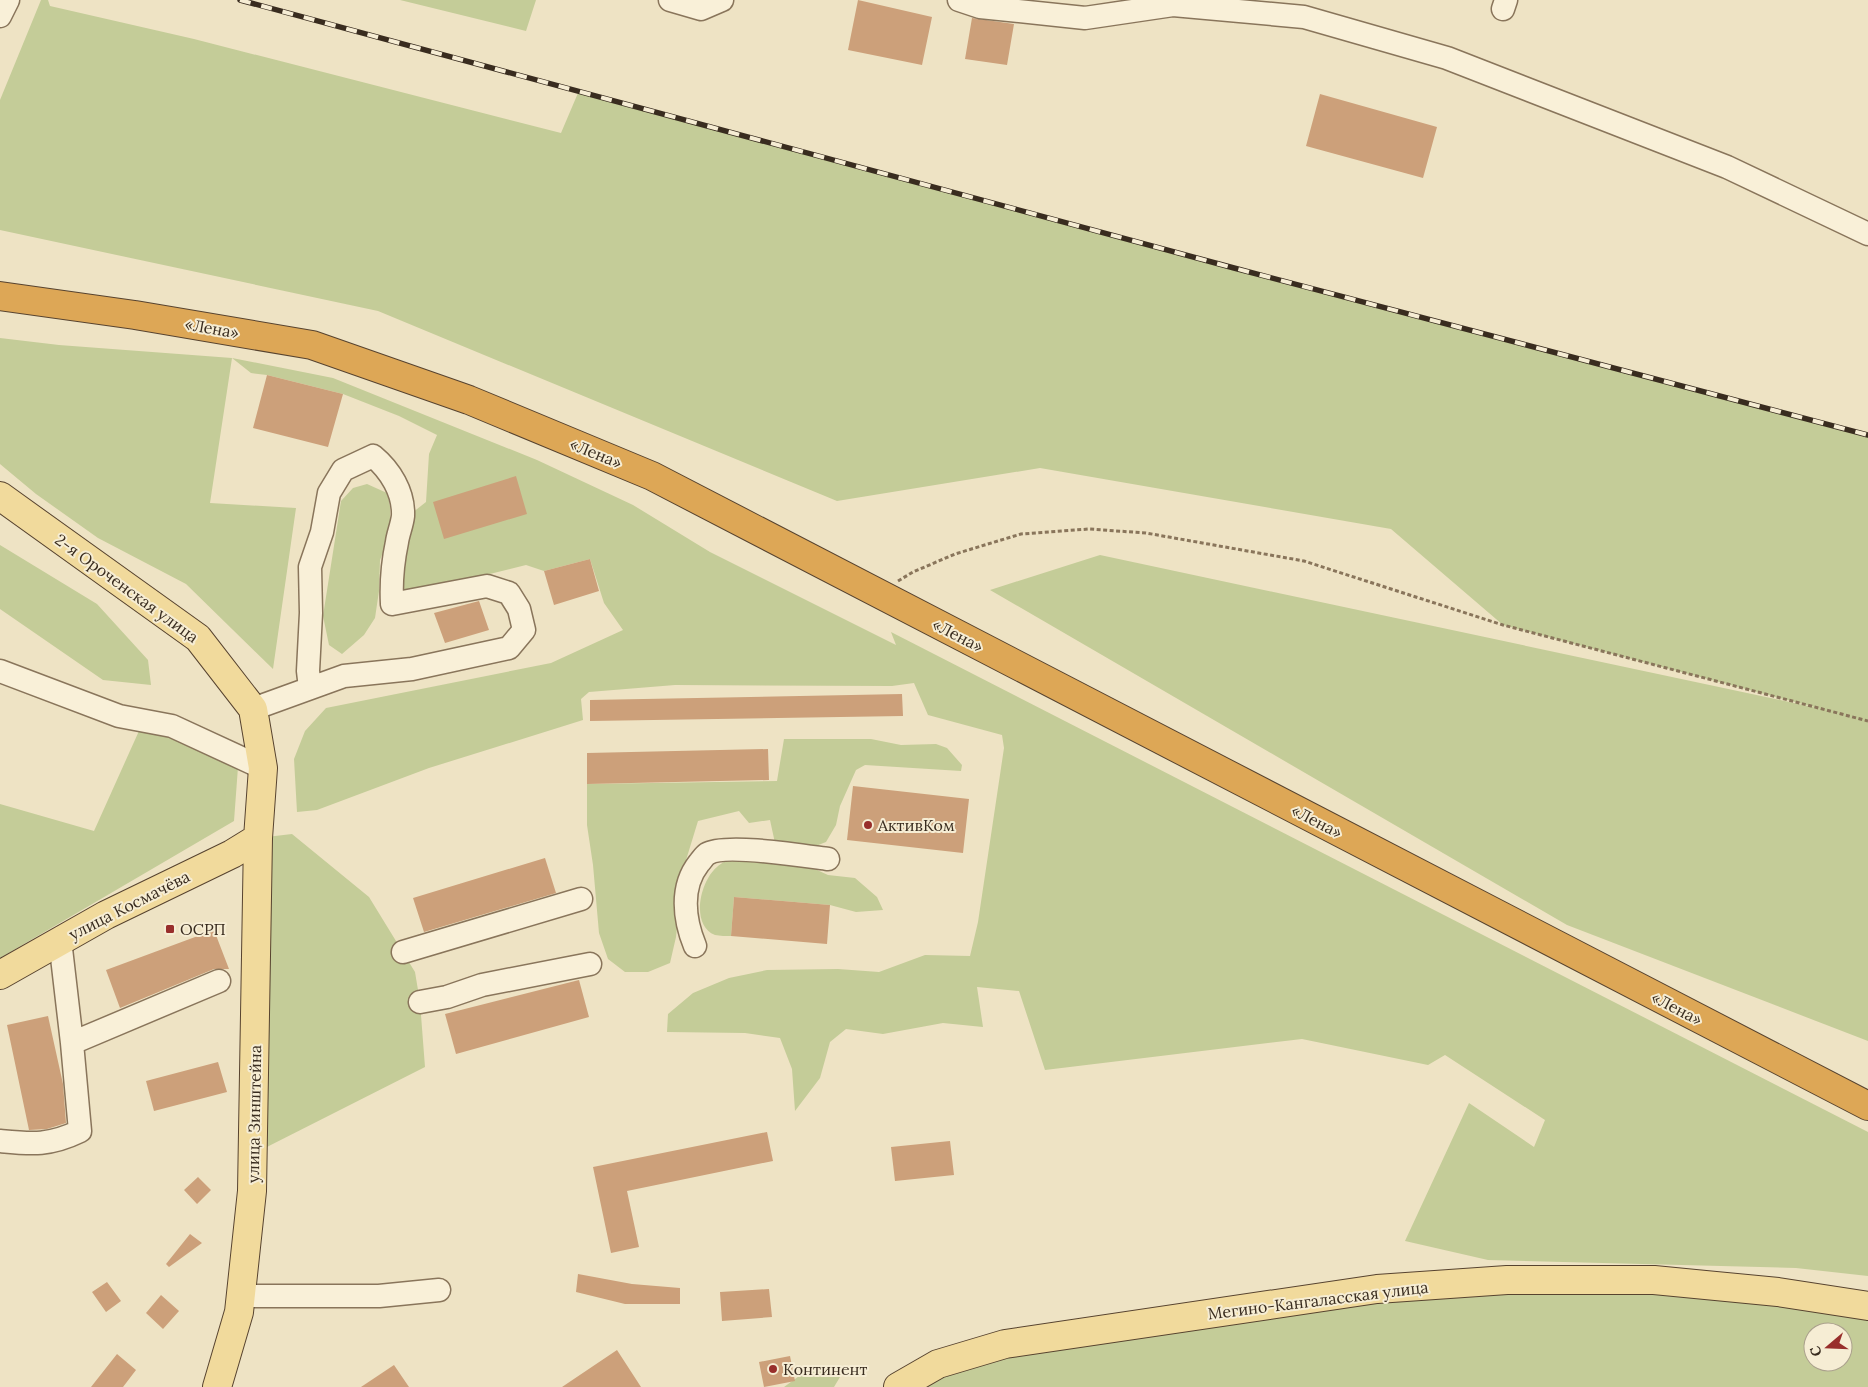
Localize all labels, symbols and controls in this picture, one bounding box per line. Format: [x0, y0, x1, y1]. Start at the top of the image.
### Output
street label: «Лена» [183, 313, 241, 343]
street label: «Лена» [567, 433, 625, 473]
street label: 2-я Ороченская улица [51, 529, 203, 647]
street label: «Лена» [929, 614, 987, 656]
street label: «Лена» [1288, 800, 1346, 842]
place label: АктивКом [877, 815, 955, 835]
marker: АктивКом [862, 819, 874, 831]
street label: улица Космачёва [65, 866, 193, 944]
place label: ОСРП [180, 919, 226, 939]
marker: ОСРП [164, 923, 176, 935]
street label: «Лена» [1648, 987, 1706, 1029]
street label: улица Зинштейна [243, 1045, 265, 1183]
street label: Мегино-Кангаласская улица [1207, 1277, 1429, 1323]
north arrow [1803, 1322, 1853, 1372]
text: С [1806, 1343, 1826, 1359]
place label: Континент [783, 1359, 868, 1379]
marker: Континент [767, 1363, 779, 1375]

